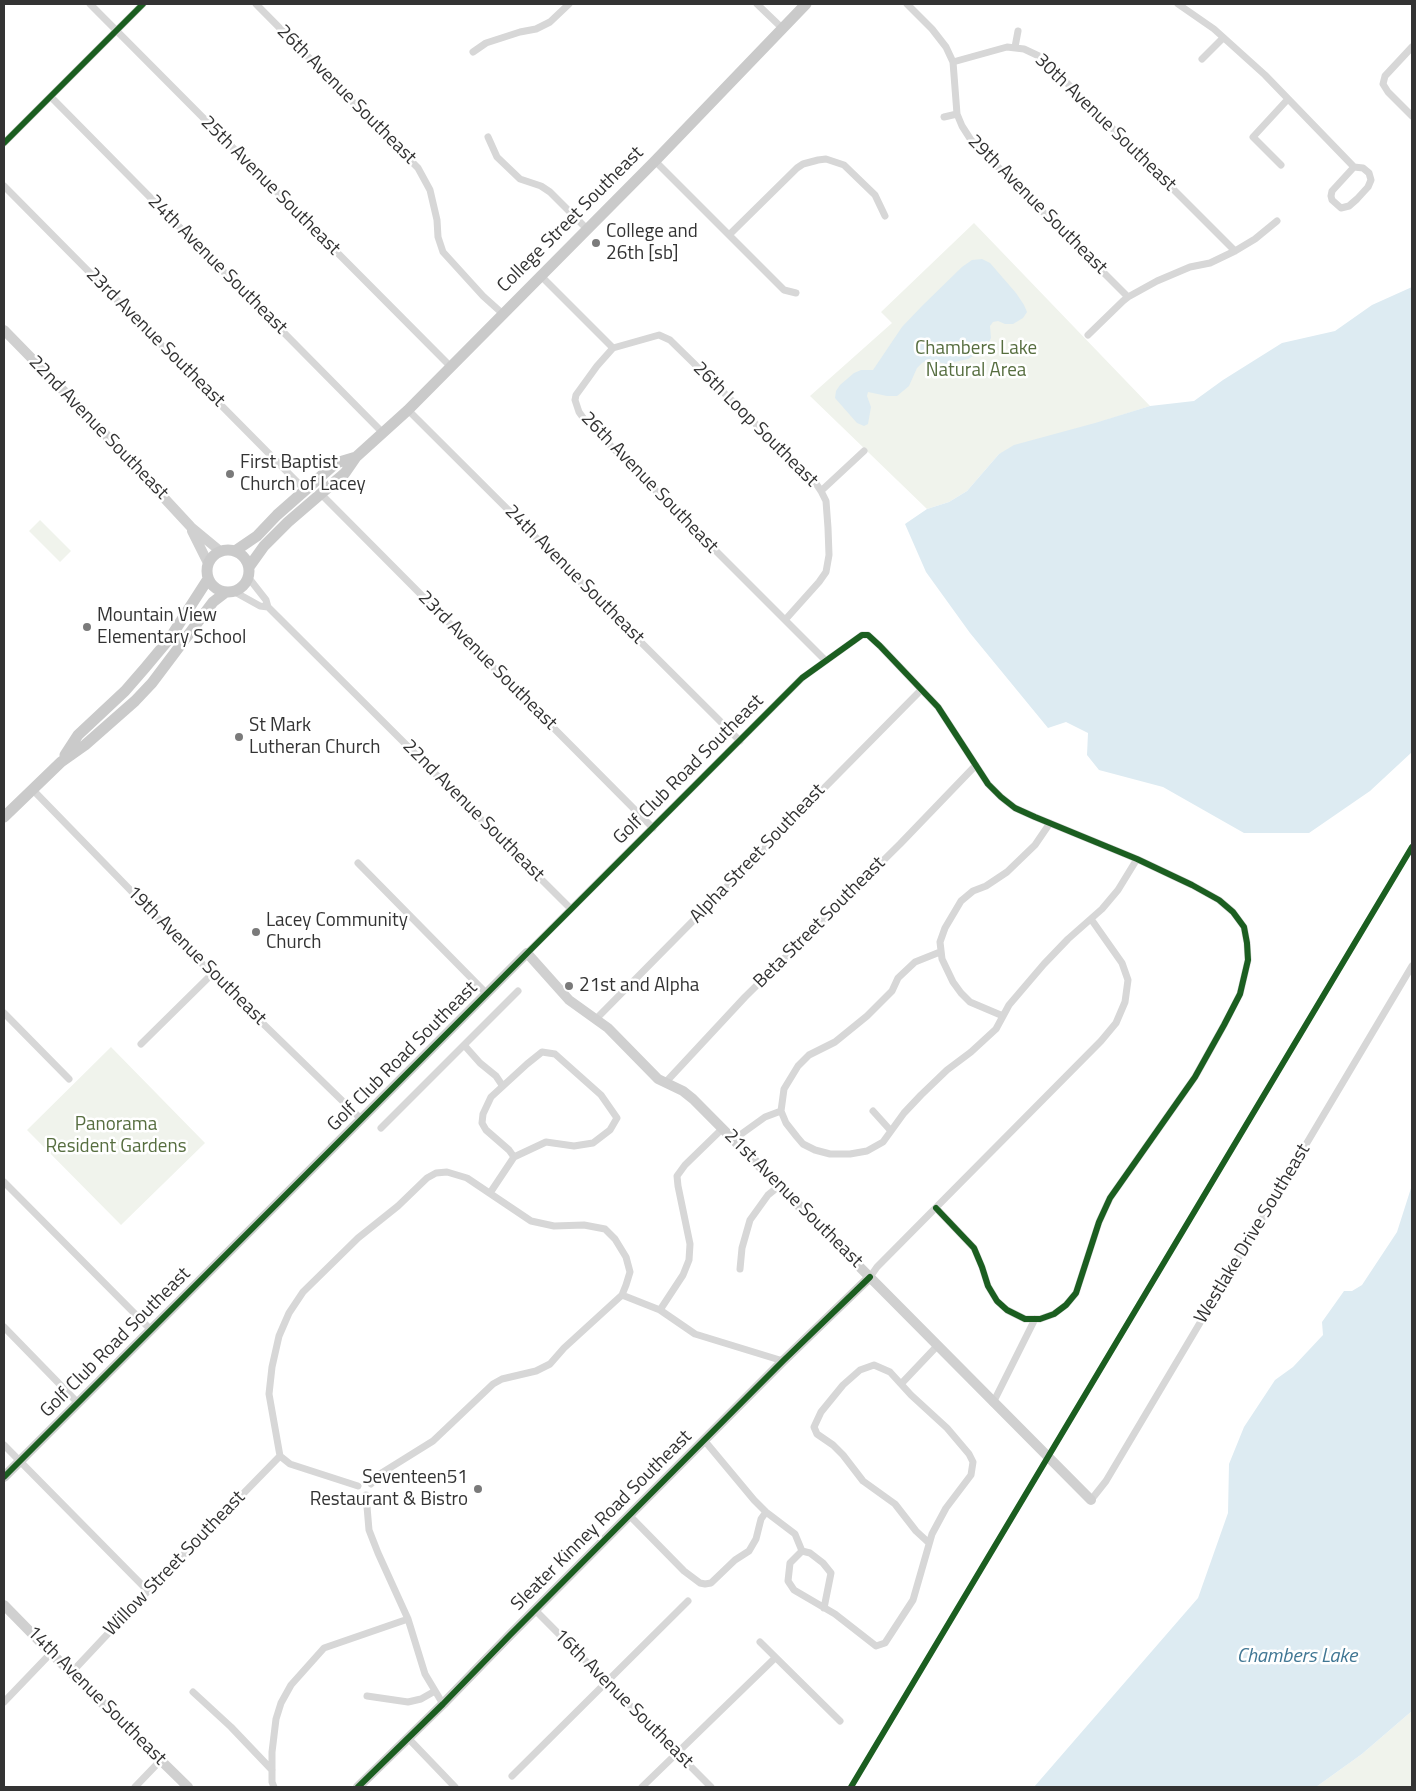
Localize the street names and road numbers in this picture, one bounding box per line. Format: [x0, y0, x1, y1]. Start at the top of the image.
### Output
street label: 26th Avenue Southeast [272, 21, 420, 169]
street label: 30th Avenue Southeast [1030, 50, 1180, 196]
street label: 25th Avenue Southeast [196, 112, 344, 260]
street label: 29th Avenue Southeast [963, 131, 1111, 279]
street label: College Street Southeast [493, 142, 649, 298]
street label: 24th Avenue Southeast [143, 191, 291, 339]
street label: 23rd Avenue Southeast [81, 264, 229, 412]
street label: 22nd Avenue Southeast [23, 351, 173, 505]
street label: 26th Loop Southeast [688, 358, 822, 492]
street label: 26th Avenue Southeast [576, 408, 722, 558]
street label: 24th Avenue Southeast [500, 501, 648, 649]
street label: 23rd Avenue Southeast [413, 587, 561, 735]
street label: Golf Club Road Southeast [609, 690, 769, 850]
street label: 22nd Avenue Southeast [397, 735, 549, 887]
street label: Alpha Street Southeast [686, 780, 830, 928]
street label: Beta Street Southeast [749, 852, 891, 994]
street label: 19th Avenue Southeast [122, 882, 270, 1030]
street label: Golf Club Road Southeast [323, 977, 483, 1137]
street label: 21st Avenue Southeast [719, 1125, 867, 1273]
street label: Westlake Drive Southeast [1190, 1140, 1316, 1328]
street label: Golf Club Road Southeast [36, 1263, 196, 1423]
street label: Sleater Kinney Road Southeast [507, 1426, 697, 1616]
street label: Willow Street Southeast [100, 1487, 250, 1641]
street label: 14th Avenue Southeast [22, 1622, 170, 1770]
street label: 16th Avenue Southeast [549, 1625, 697, 1773]

